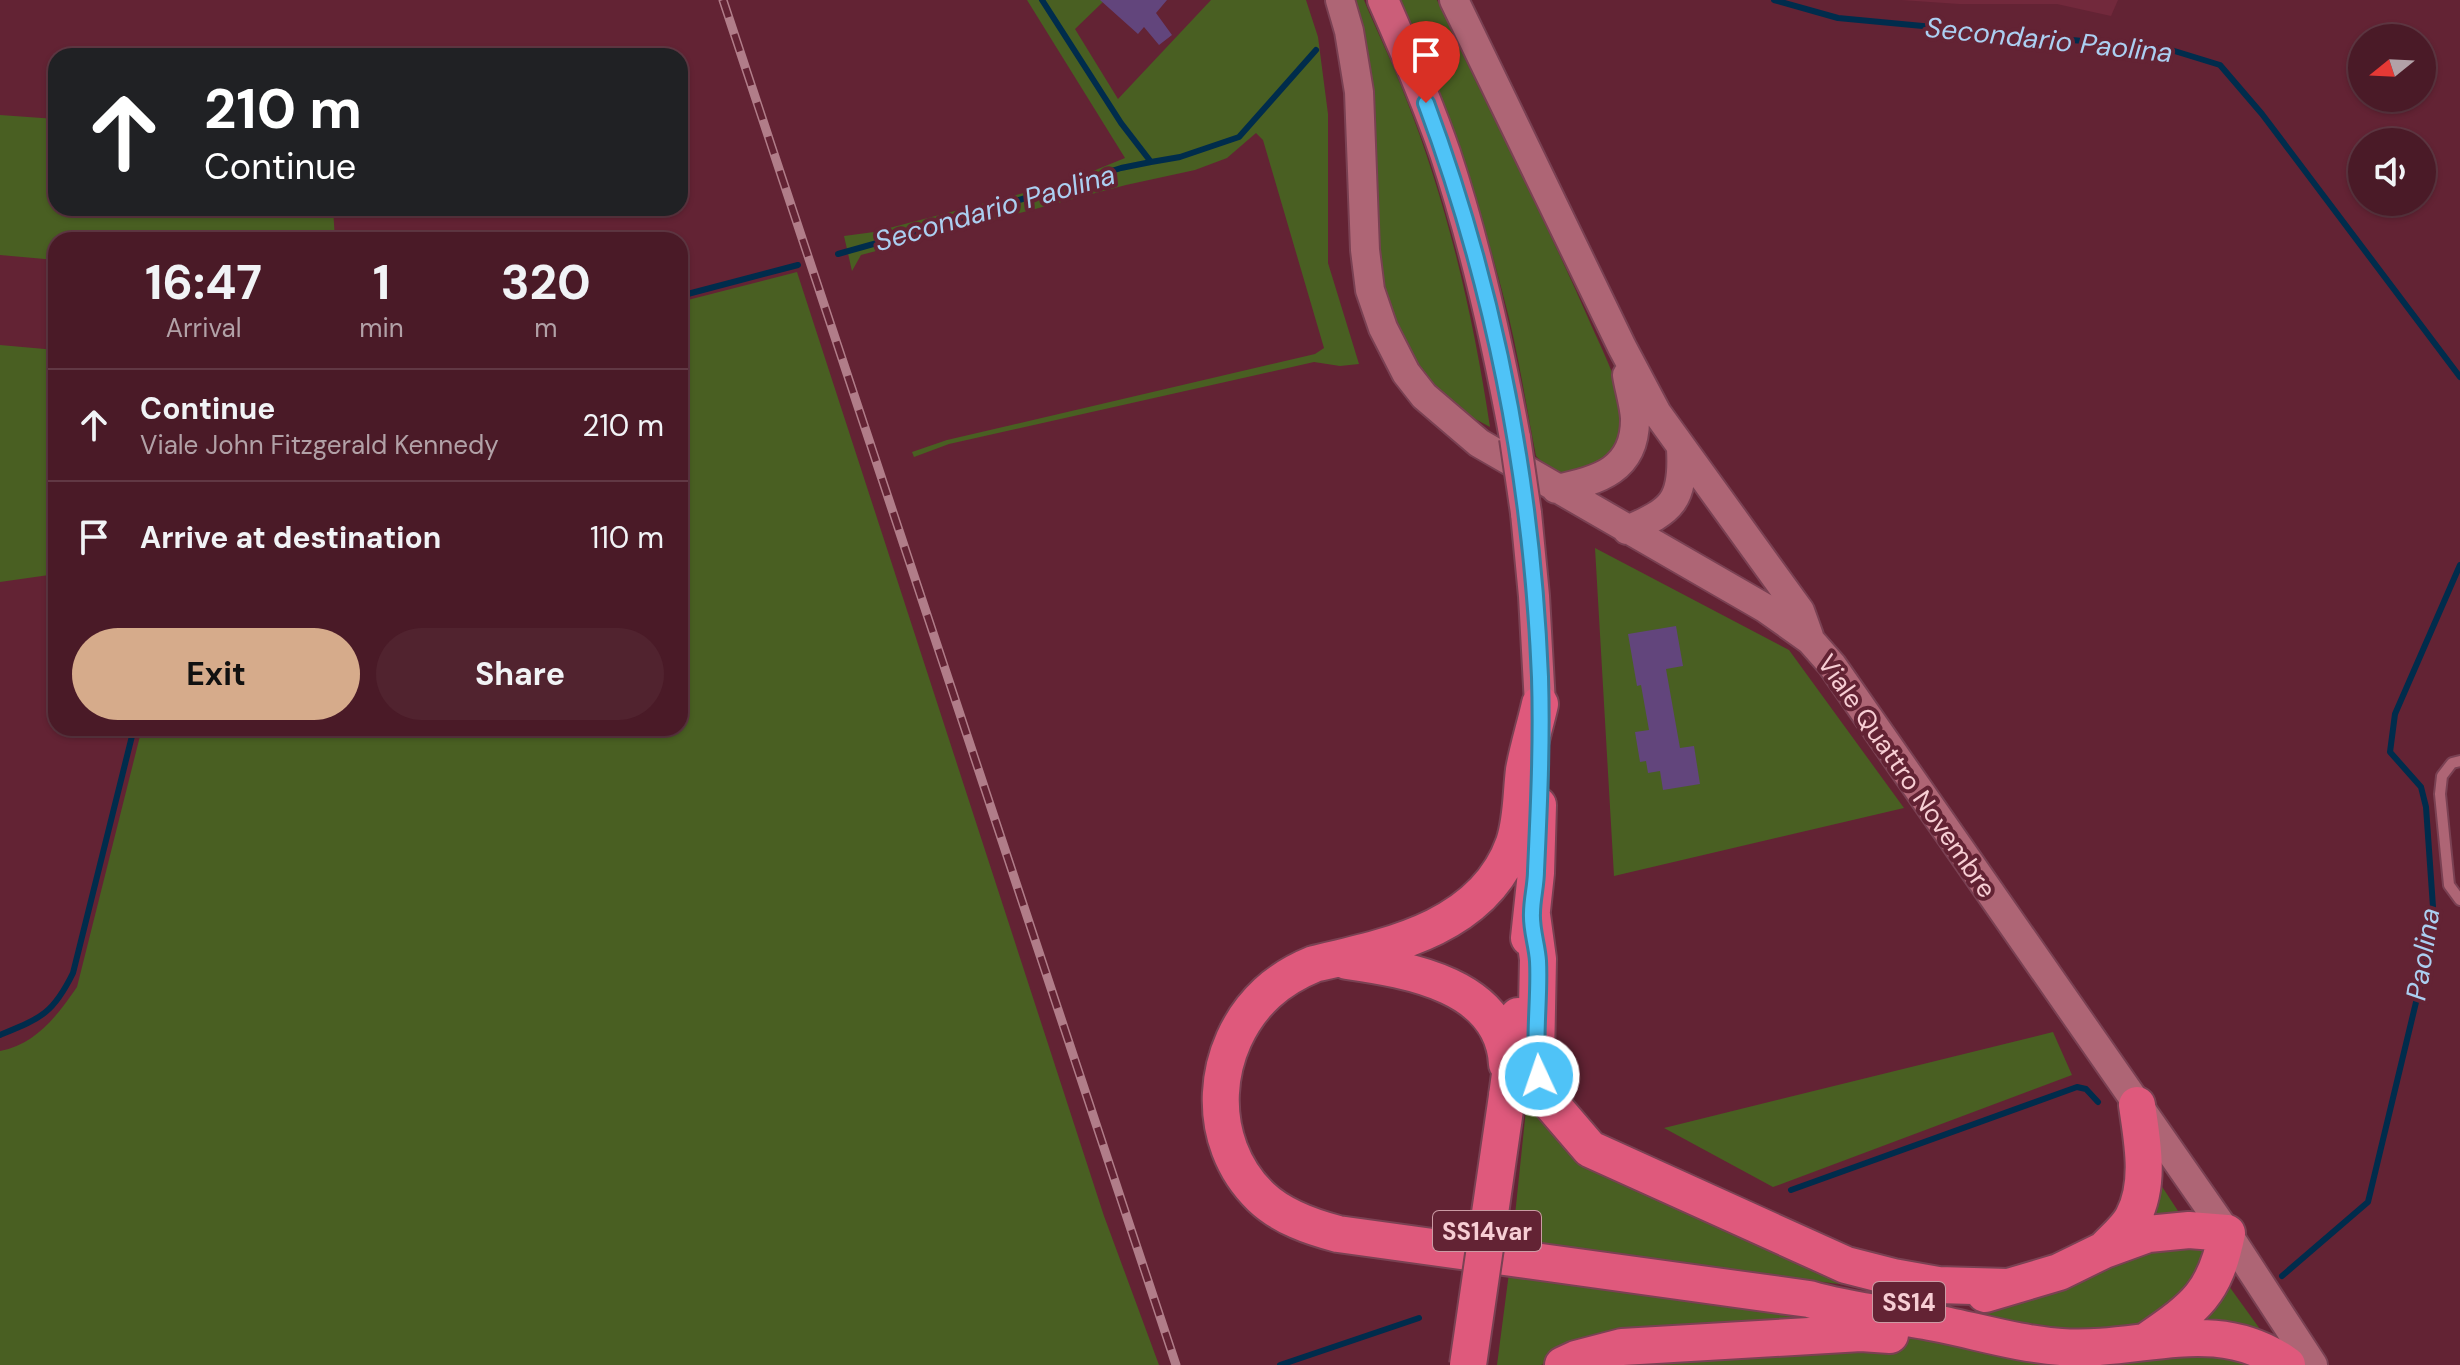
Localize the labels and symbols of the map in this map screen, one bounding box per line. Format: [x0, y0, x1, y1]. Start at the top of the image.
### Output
water label: Secondario Paolina [1923, 9, 2175, 71]
pin [1392, 21, 1460, 103]
north arrow [2348, 24, 2436, 112]
water label: Secondario Paolina [870, 156, 1120, 260]
street label: Viale Quattro Novembre [1810, 648, 2004, 904]
water label: Paolina [2397, 905, 2449, 1003]
position arrow [1497, 1034, 1581, 1118]
road number: SS14var [1433, 1211, 1541, 1251]
road number: SS14 [1873, 1282, 1945, 1322]

